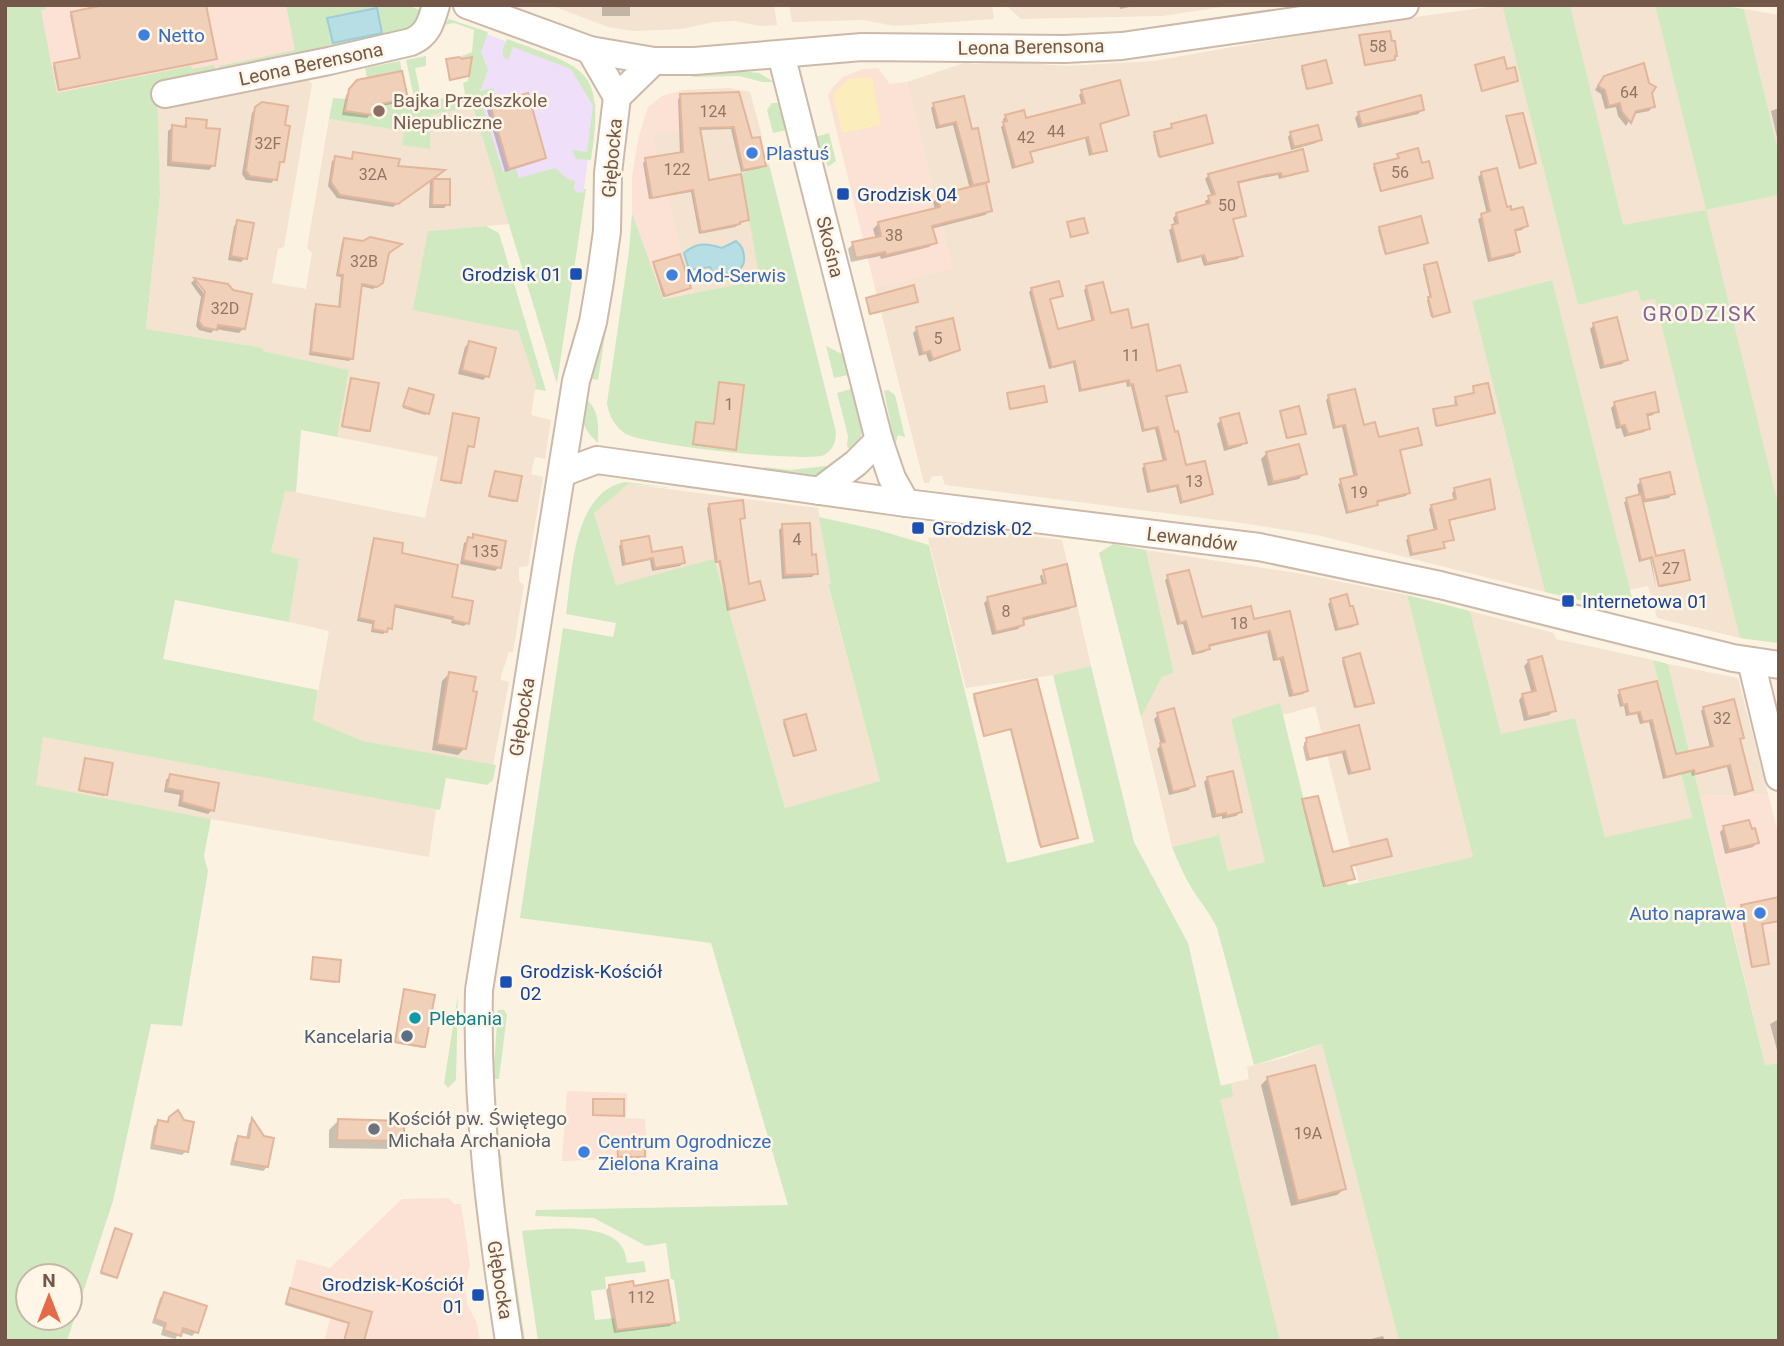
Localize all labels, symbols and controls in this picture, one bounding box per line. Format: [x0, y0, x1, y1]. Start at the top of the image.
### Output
place label: Netto [158, 24, 205, 47]
marker: Netto [136, 27, 152, 43]
street label: Leona Berensona [957, 34, 1105, 60]
street label: Leona Berensona [237, 37, 385, 91]
house number: 58 [1369, 37, 1387, 56]
house number: 64 [1620, 83, 1638, 102]
place label: Bajka Przedszkole Niepubliczne [393, 89, 547, 134]
house number: 124 [700, 102, 726, 121]
marker: Bajka Przedszkole Niepubliczne [371, 103, 387, 119]
street label: Głębocka [597, 117, 627, 199]
house number: 44 [1047, 122, 1065, 141]
house number: 42 [1017, 128, 1035, 147]
house number: 32F [255, 134, 282, 153]
place label: Plastuś [766, 142, 829, 165]
marker: Plastuś [744, 145, 760, 161]
house number: 122 [664, 160, 690, 179]
house number: 56 [1391, 163, 1409, 182]
house number: 32A [359, 165, 388, 184]
place label: Grodzisk 04 [857, 183, 958, 206]
marker: Grodzisk 04 [835, 186, 851, 202]
house number: 50 [1218, 196, 1236, 215]
street label: Skośna [811, 214, 849, 280]
house number: 38 [885, 226, 903, 245]
house number: 32B [350, 252, 378, 271]
place label: Grodzisk 01 [462, 263, 562, 286]
place label: Mod-Serwis [686, 264, 786, 287]
marker: Grodzisk 01 [568, 266, 584, 282]
marker: Mod-Serwis [664, 267, 680, 283]
house number: 32D [211, 299, 239, 318]
district label: GRODZISK [1642, 302, 1758, 326]
house number: 5 [934, 329, 943, 348]
house number: 11 [1122, 346, 1140, 365]
house number: 1 [725, 395, 734, 414]
house number: 13 [1185, 472, 1203, 491]
house number: 19 [1350, 483, 1368, 502]
place label: Grodzisk 02 [932, 517, 1032, 540]
marker: Grodzisk 02 [910, 520, 926, 536]
street label: Lewandów [1145, 522, 1239, 556]
house number: 4 [793, 530, 802, 549]
house number: 135 [472, 542, 498, 561]
house number: 27 [1662, 559, 1680, 578]
place label: Internetowa 01 [1582, 590, 1709, 613]
marker: Internetowa 01 [1560, 593, 1576, 609]
house number: 8 [1002, 602, 1011, 621]
house number: 18 [1230, 614, 1248, 633]
street label: Głębocka [504, 676, 540, 758]
house number: 32 [1713, 709, 1731, 728]
place label: Auto naprawa [1629, 902, 1746, 925]
marker: Auto naprawa [1752, 905, 1768, 921]
place label: Grodzisk-Kościół 02 [520, 960, 662, 1005]
marker: Grodzisk-Kościół 02 [498, 974, 514, 990]
place label: Plebania [429, 1007, 502, 1030]
marker: Plebania [407, 1010, 423, 1026]
place label: Kancelaria [304, 1025, 393, 1048]
marker: Kancelaria [399, 1028, 415, 1044]
place label: Kościół pw. Świętego Michała Archanioła [388, 1107, 567, 1152]
marker: Kościół pw. Świętego Michała Archanioła [366, 1121, 382, 1137]
house number: 19A [1294, 1124, 1323, 1143]
place label: Centrum Ogrodnicze Zielona Kraina [598, 1130, 771, 1175]
marker: Centrum Ogrodnicze Zielona Kraina [576, 1144, 592, 1160]
street label: Głębocka [482, 1239, 518, 1321]
north arrow [14, 1262, 84, 1332]
text: N [42, 1269, 56, 1292]
place label: Grodzisk-Kościół 01 [322, 1273, 464, 1318]
marker: Grodzisk-Kościół 01 [470, 1287, 486, 1303]
house number: 112 [628, 1288, 654, 1307]

